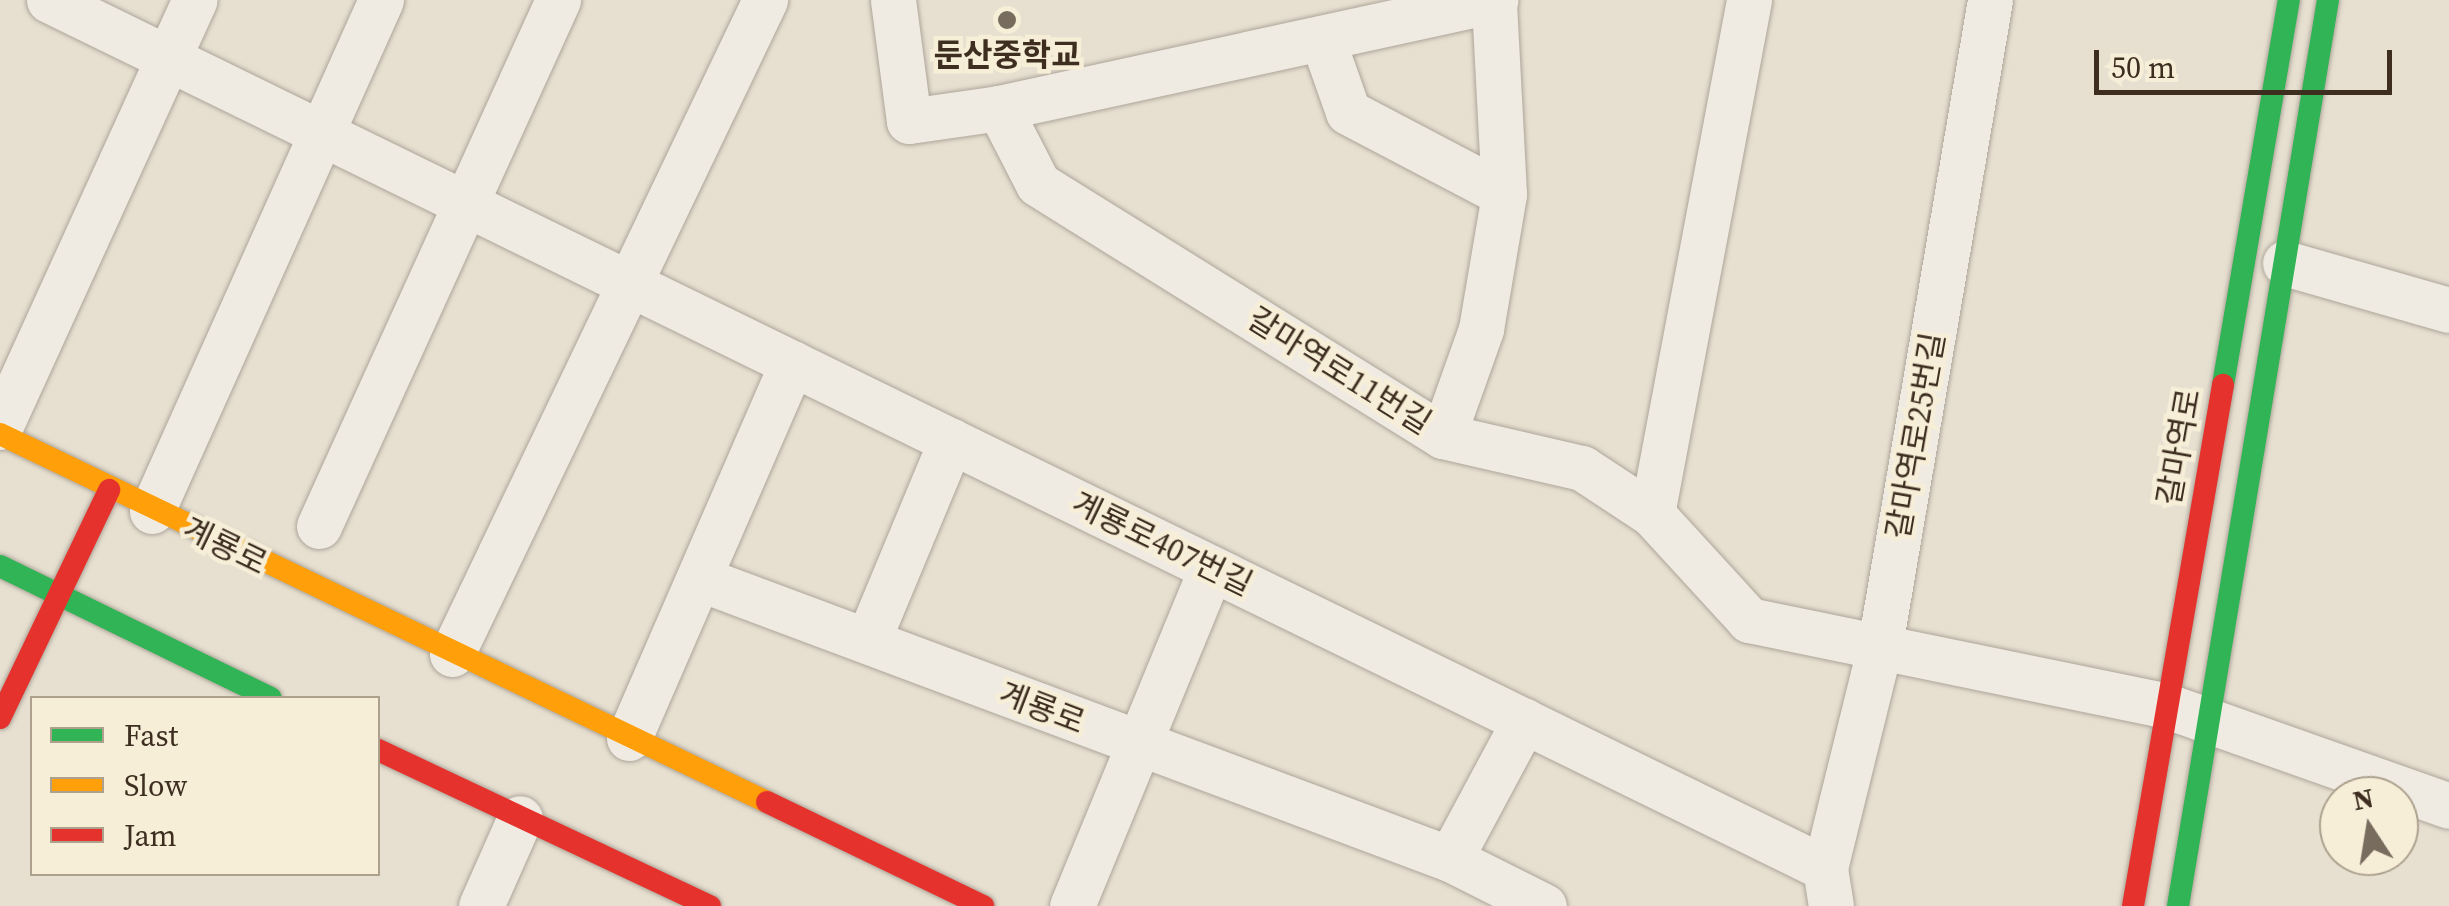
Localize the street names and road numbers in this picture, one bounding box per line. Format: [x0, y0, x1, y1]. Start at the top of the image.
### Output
street label: 갈마역로11번길 [1240, 299, 1438, 443]
street label: 갈마역로25번길 [1879, 330, 1953, 542]
street label: 갈마역로 [2150, 386, 2208, 508]
street label: 계룡로407번길 [1066, 484, 1258, 604]
street label: 계룡로 [177, 509, 273, 583]
street label: 계룡로 [994, 674, 1090, 742]

